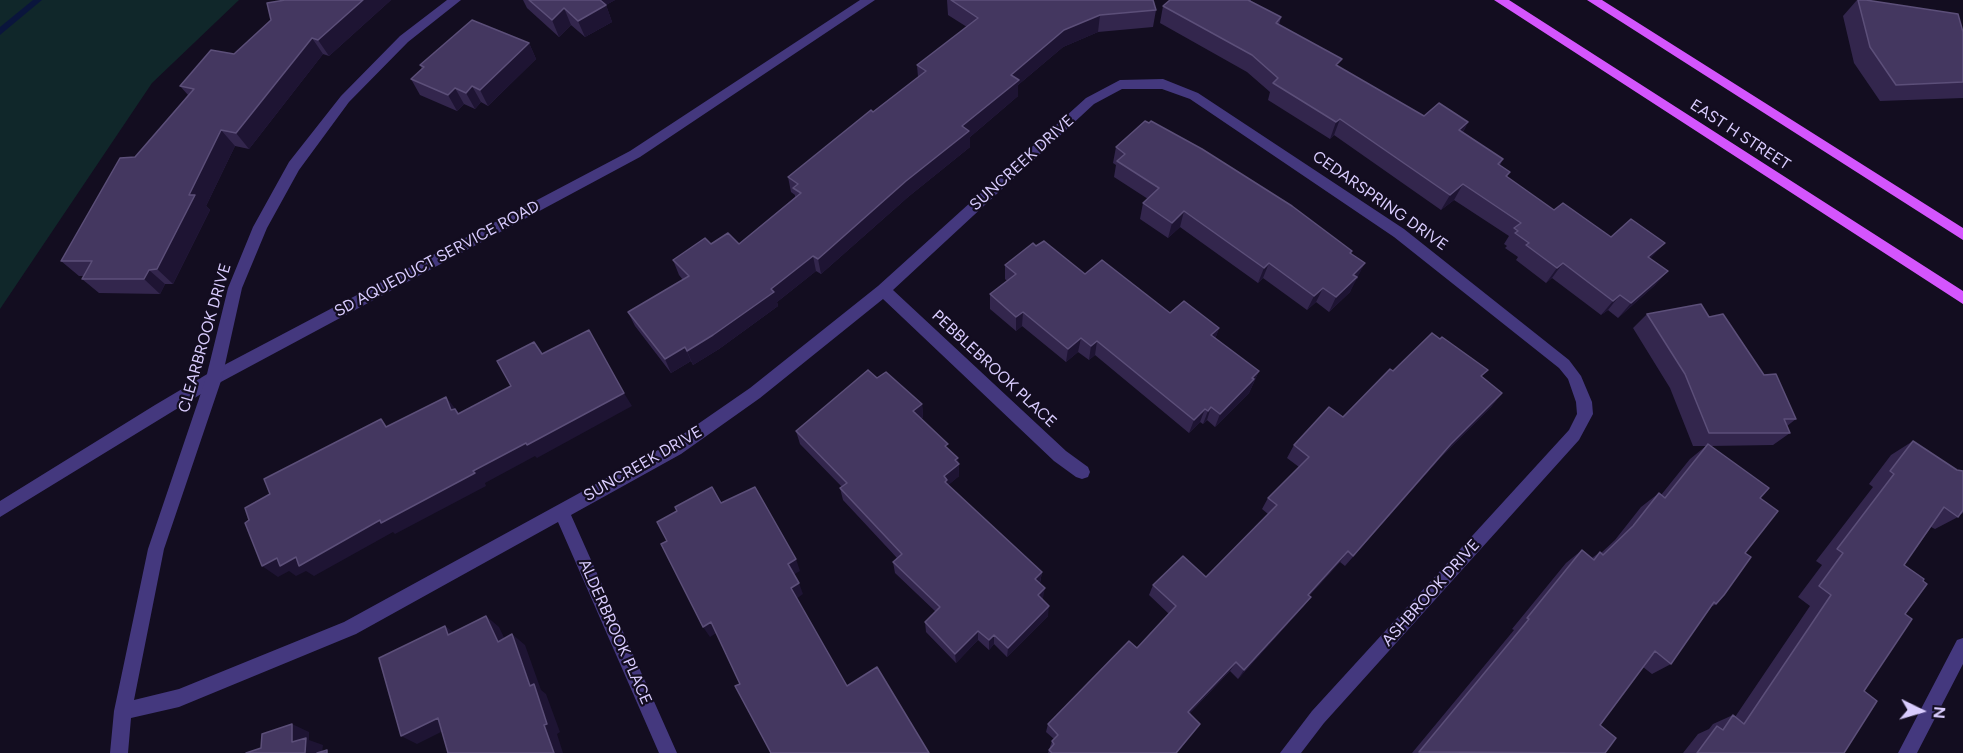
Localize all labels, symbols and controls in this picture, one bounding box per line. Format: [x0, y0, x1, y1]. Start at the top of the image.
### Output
street label: EAST H STREET [1686, 96, 1794, 174]
street label: SUNCREEK DRIVE [966, 111, 1078, 215]
street label: CEDARSPRING DRIVE [1309, 147, 1451, 255]
street label: SD AQUEDUCT SERVICE ROAD [331, 197, 543, 321]
street label: CLEARBROOK DRIVE [174, 261, 236, 415]
street label: PEBBLEBROOK PLACE [928, 306, 1060, 432]
street label: SUNCREEK DRIVE [580, 422, 706, 506]
street label: ASHBROOK DRIVE [1378, 536, 1484, 650]
street label: ALDERBROOK PLACE [574, 556, 656, 708]
north arrow [1891, 681, 1951, 741]
text: N [1929, 706, 1949, 720]

